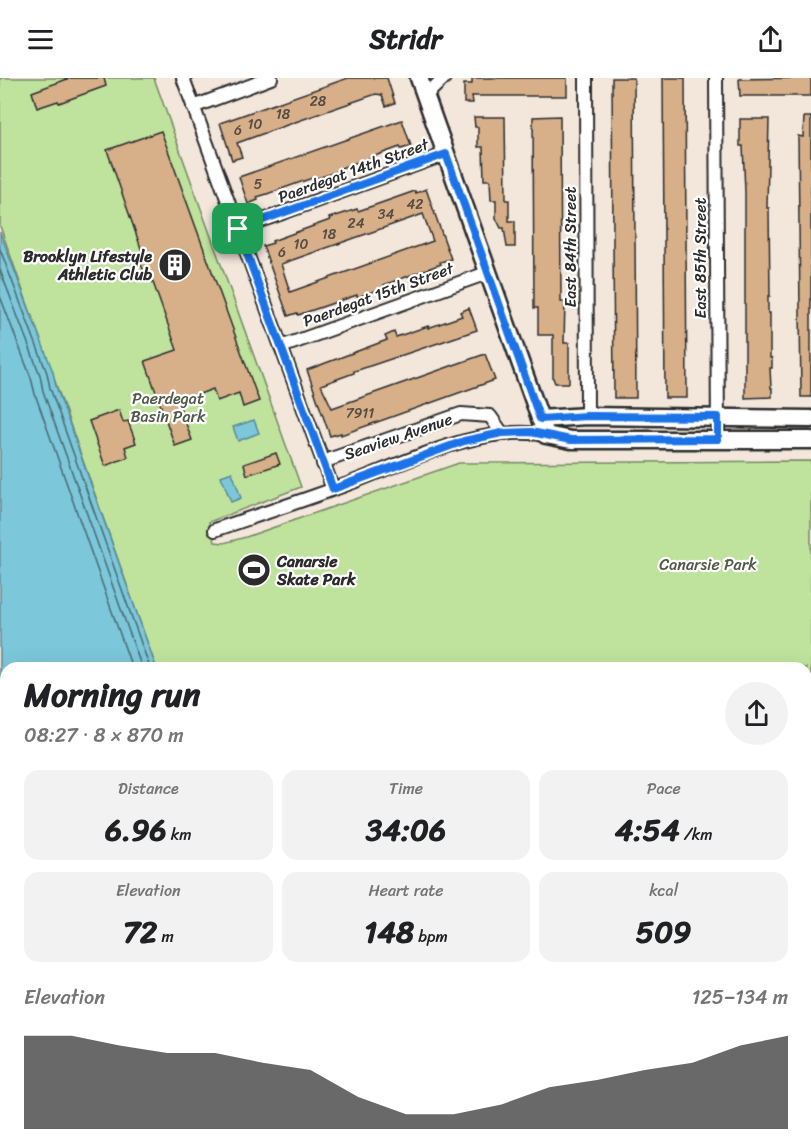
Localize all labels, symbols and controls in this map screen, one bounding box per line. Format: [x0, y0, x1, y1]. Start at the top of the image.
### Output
text: Stridr [369, 15, 442, 63]
icon: menu [24, 23, 57, 56]
icon: share [754, 23, 787, 56]
house number: 28 [310, 89, 327, 114]
house number: 18 [276, 102, 291, 127]
house number: 10 [248, 112, 263, 137]
house number: 6 [234, 118, 242, 143]
street label: Paerdegat 14th Street [274, 129, 433, 211]
house number: 5 [254, 172, 263, 197]
street label: East 84th Street [556, 186, 585, 308]
house number: 42 [407, 192, 423, 217]
street label: East 85th Street [686, 198, 715, 318]
house number: 34 [378, 202, 394, 227]
pin [212, 203, 263, 254]
house number: 24 [348, 211, 365, 236]
icon: arrive [221, 212, 254, 245]
house number: 18 [322, 222, 337, 247]
house number: 10 [294, 232, 309, 257]
house number: 6 [278, 240, 286, 265]
place label: Brooklyn Lifestyle Athletic Club [23, 242, 152, 289]
building icon: Brooklyn Lifestyle Athletic Club [157, 247, 193, 283]
street label: Paerdegat 15th Street [299, 254, 458, 335]
park label: Paerdegat Basin Park [130, 384, 206, 431]
house number: 7911 [346, 401, 374, 426]
street label: Seaview Avenue [340, 404, 456, 469]
place label: Canarsie Skate Park [276, 547, 356, 594]
park label: Canarsie Park [659, 550, 757, 579]
sports icon: Canarsie Skate Park [236, 552, 272, 588]
text: Morning run [24, 666, 200, 724]
button: share [725, 682, 788, 745]
text: 08:27 · 8 × 870 m [24, 718, 184, 753]
text: Distance [118, 774, 179, 803]
text: Time [389, 774, 423, 803]
text: Pace [647, 774, 681, 803]
text: 6.96 [105, 803, 167, 857]
text: 34:06 [366, 803, 446, 857]
text: 4:54 [615, 803, 680, 857]
text: km [167, 820, 192, 849]
text: /km [680, 820, 713, 849]
text: Elevation [116, 876, 181, 905]
text: Heart rate [368, 876, 444, 905]
text: kcal [649, 876, 678, 905]
text: 72 [123, 905, 157, 959]
text: 148 [364, 905, 414, 959]
text: 509 [636, 905, 692, 959]
text: m [157, 922, 174, 951]
text: bpm [414, 922, 448, 951]
text: Elevation [24, 980, 105, 1015]
text: 125–134 m [692, 980, 788, 1015]

